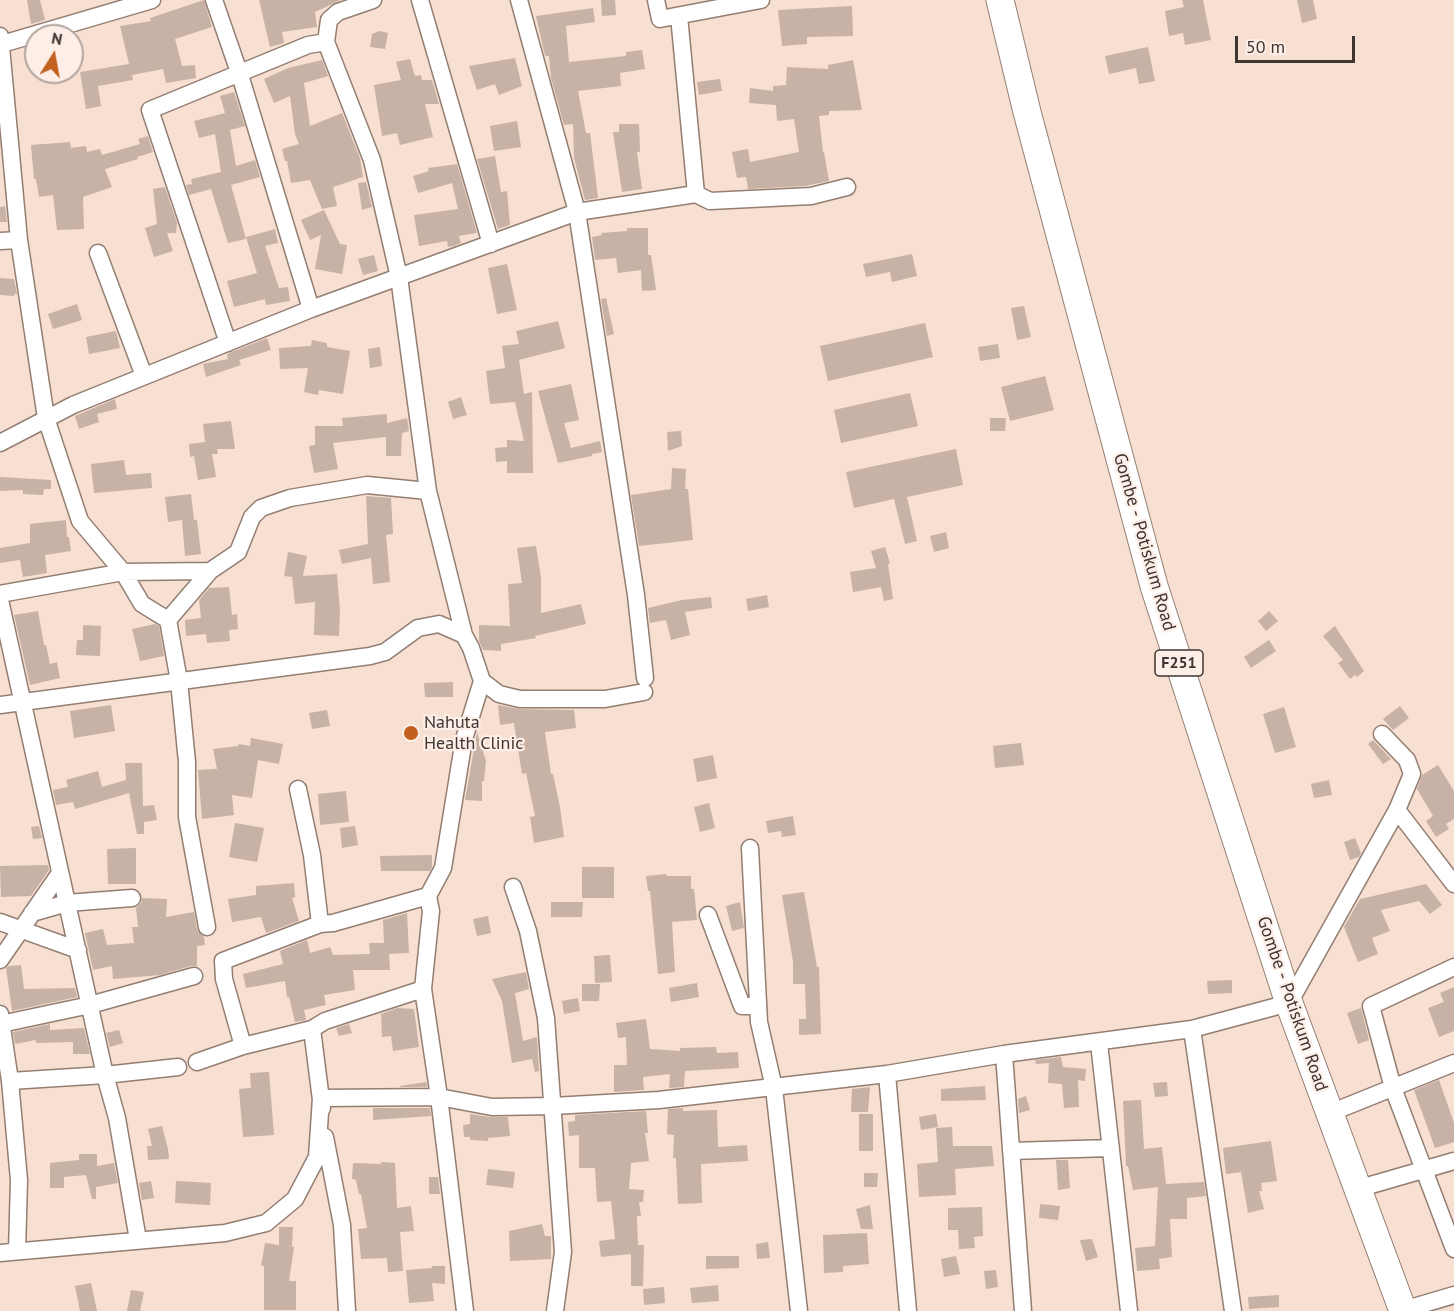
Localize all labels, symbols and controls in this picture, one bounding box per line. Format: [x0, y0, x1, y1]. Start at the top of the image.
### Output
north arrow [24, 24, 84, 84]
scale bar [1238, 24, 1358, 62]
text: N [50, 27, 64, 49]
text: 50 m [1246, 35, 1285, 58]
street label: Gombe - Potiskum Road [1108, 451, 1180, 633]
road number: F251 [1155, 650, 1203, 676]
place label: Nahuta Health Clinic [424, 712, 523, 754]
marker: Nahuta Health Clinic [402, 724, 420, 742]
street label: Gombe - Potiskum Road [1252, 914, 1332, 1094]

